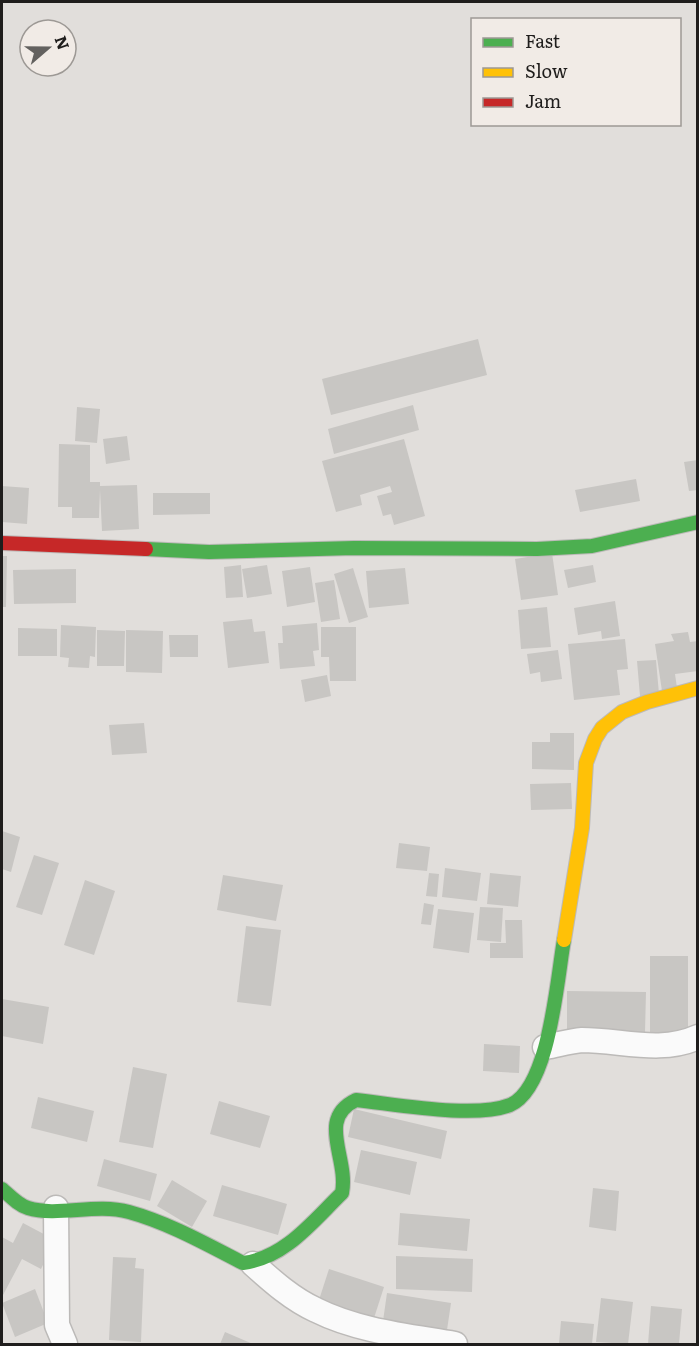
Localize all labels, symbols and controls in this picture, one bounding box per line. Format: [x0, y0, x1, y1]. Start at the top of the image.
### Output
north arrow [18, 18, 78, 78]
legend [471, 18, 681, 126]
text: Fast [525, 27, 561, 54]
text: N [49, 32, 77, 53]
text: Slow [525, 57, 568, 84]
text: Jam [525, 87, 561, 114]

